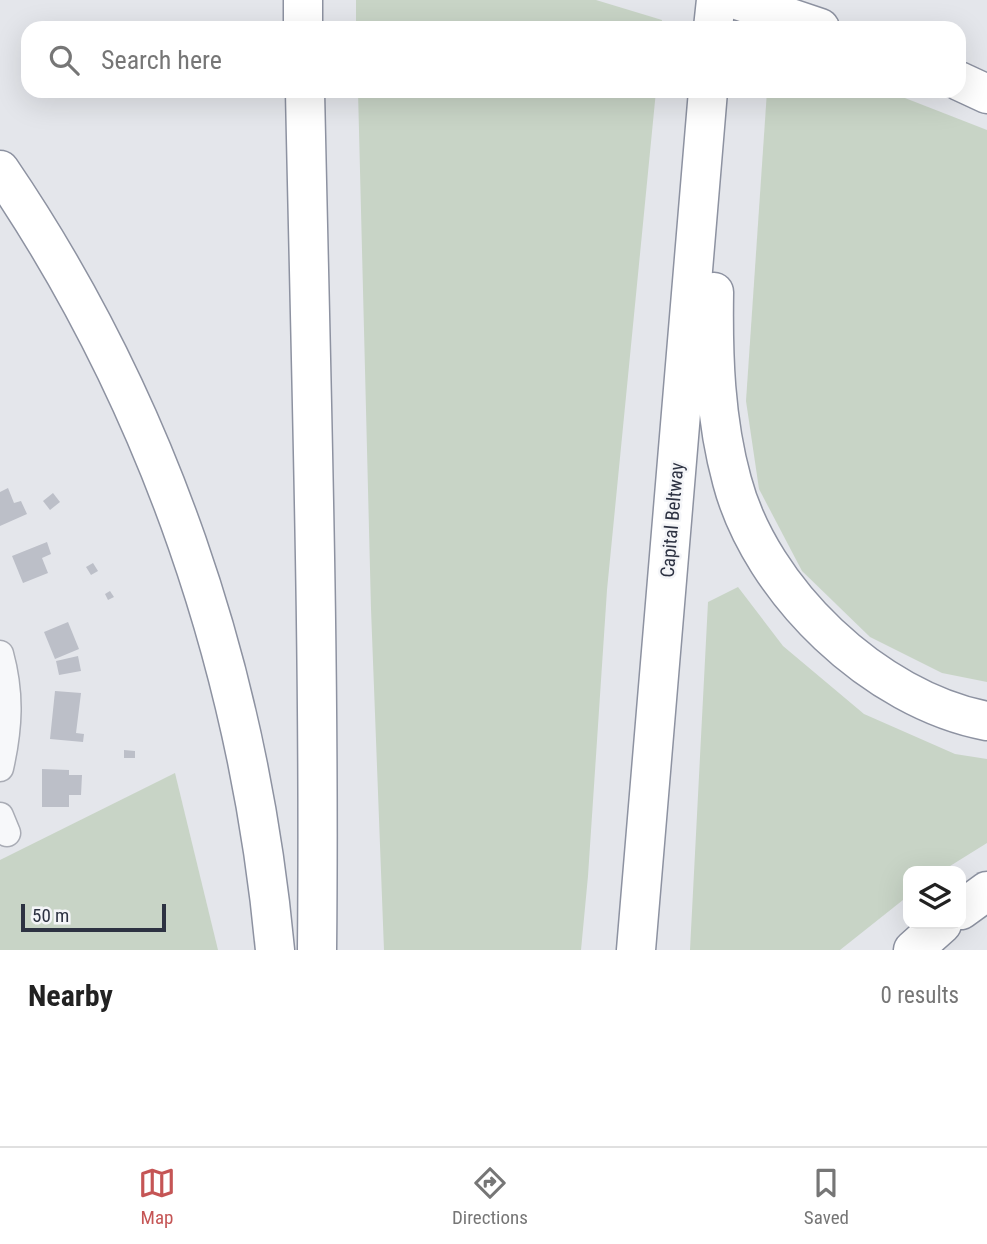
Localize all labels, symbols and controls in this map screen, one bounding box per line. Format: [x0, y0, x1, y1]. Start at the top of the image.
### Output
search box [21, 21, 966, 98]
icon: search [45, 41, 83, 79]
text: Search here [101, 45, 222, 75]
street label: Capital Beltway [656, 461, 688, 579]
map controls [903, 866, 966, 929]
button: layers [903, 866, 966, 929]
scale bar [21, 901, 166, 933]
text: 50 m [32, 904, 69, 927]
text: Nearby [28, 978, 113, 1013]
text: 0 results [881, 982, 959, 1009]
tab: Map [138, 1164, 176, 1229]
tab: Directions [452, 1164, 528, 1229]
tab: Saved [804, 1164, 849, 1229]

